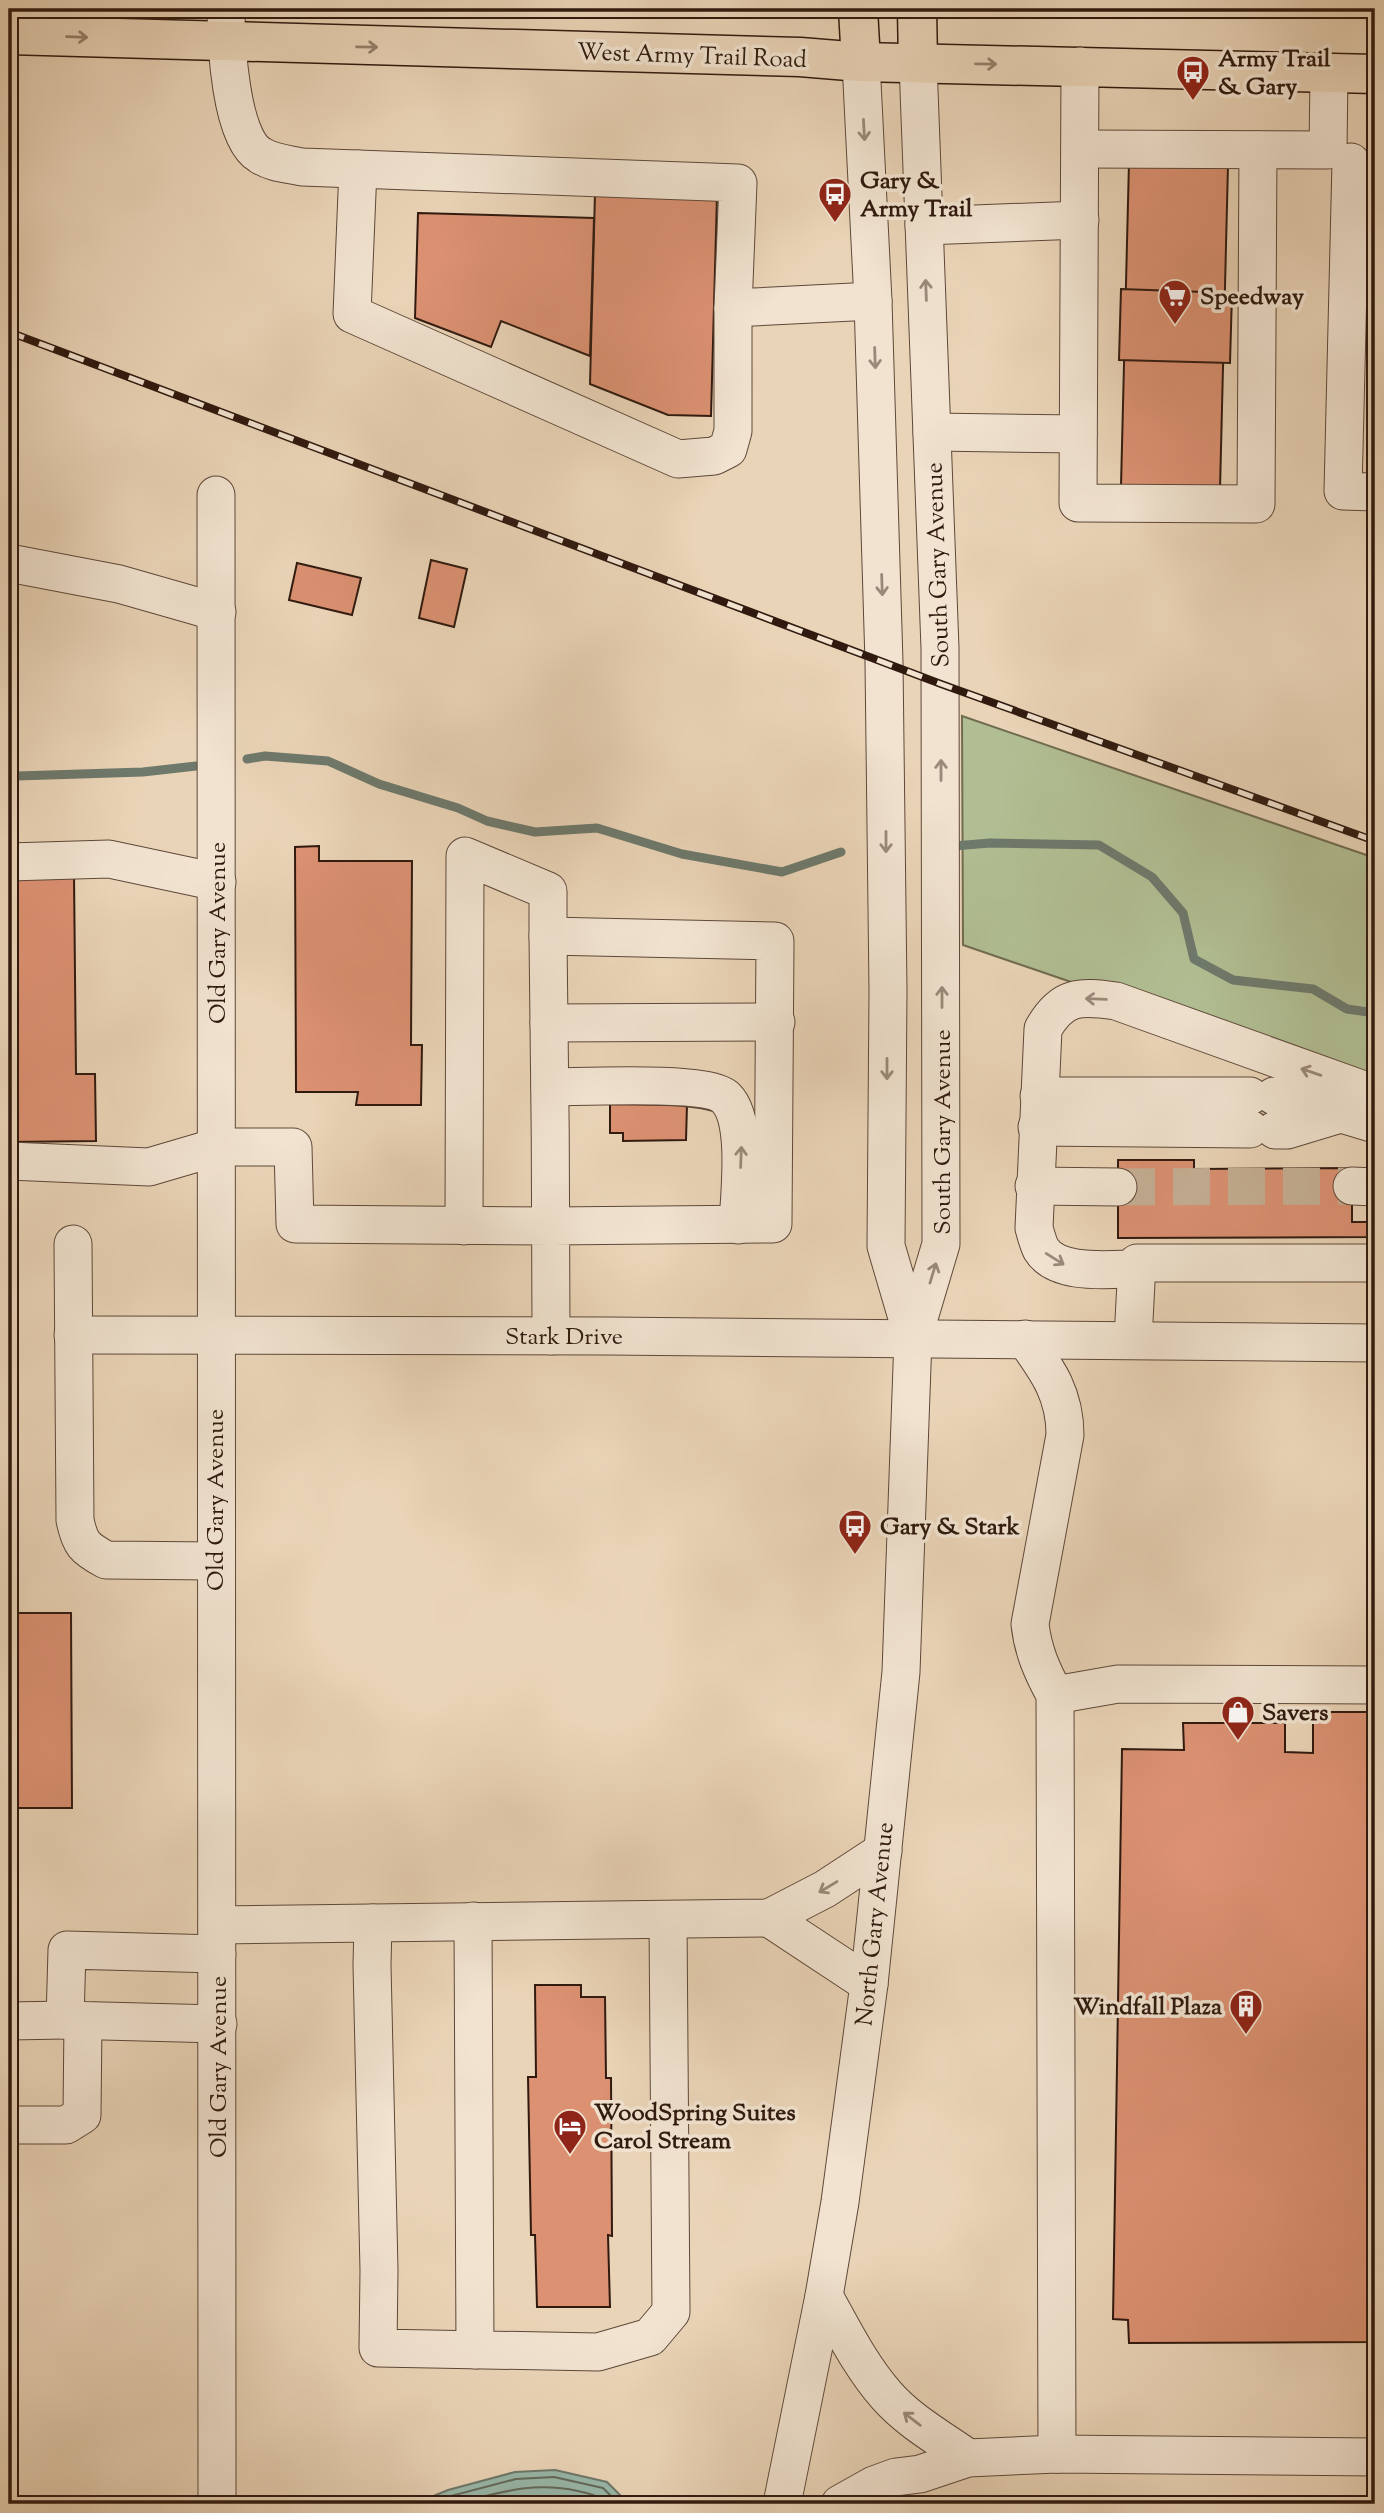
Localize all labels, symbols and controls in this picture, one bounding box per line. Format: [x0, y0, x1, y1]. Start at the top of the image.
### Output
one-way arrow [65, 31, 88, 44]
street label: West Army Trail Road [576, 36, 808, 78]
one-way arrow [355, 40, 378, 53]
place label: Army Trail & Gary [1218, 43, 1331, 105]
bus stop icon: Army Trail & Gary [1174, 53, 1212, 102]
one-way arrow [974, 58, 997, 71]
one-way arrow [858, 119, 871, 141]
place label: Gary & Army Trail [860, 165, 973, 227]
bus stop icon: Gary & Army Trail [816, 175, 854, 224]
supermarket icon: Speedway [1156, 277, 1194, 326]
one-way arrow [920, 279, 933, 302]
place label: Speedway [1200, 281, 1304, 315]
one-way arrow [868, 346, 881, 369]
street label: South Gary Avenue [918, 462, 960, 668]
one-way arrow [875, 573, 889, 596]
one-way arrow [934, 759, 948, 782]
one-way arrow [880, 830, 893, 853]
street label: Old Gary Avenue [202, 842, 236, 1024]
one-way arrow [936, 986, 949, 1009]
one-way arrow [1085, 993, 1108, 1006]
street label: South Gary Avenue [927, 1029, 961, 1235]
one-way arrow [880, 1058, 894, 1081]
one-way arrow [1301, 1064, 1322, 1077]
one-way arrow [734, 1145, 747, 1168]
one-way arrow [1044, 1253, 1064, 1267]
one-way arrow [927, 1262, 940, 1284]
street label: Stark Drive [505, 1321, 623, 1355]
street label: Old Gary Avenue [200, 1409, 234, 1591]
bus stop icon: Gary & Stark [836, 1507, 874, 1556]
place label: Gary & Stark [880, 1511, 1020, 1545]
shop icon: Savers [1219, 1693, 1257, 1742]
place label: Savers [1262, 1697, 1329, 1731]
street label: North Gary Avenue [848, 1821, 904, 2028]
one-way arrow [818, 1881, 838, 1895]
street label: Old Gary Avenue [203, 1976, 237, 2158]
building icon: Windfall Plaza [1227, 1987, 1265, 2036]
place label: Windfall Plaza [1073, 1991, 1223, 2025]
place label: WoodSpring Suites Carol Stream [594, 2097, 796, 2159]
hotel icon: WoodSpring Suites Carol Stream [551, 2107, 589, 2156]
one-way arrow [903, 2411, 922, 2426]

